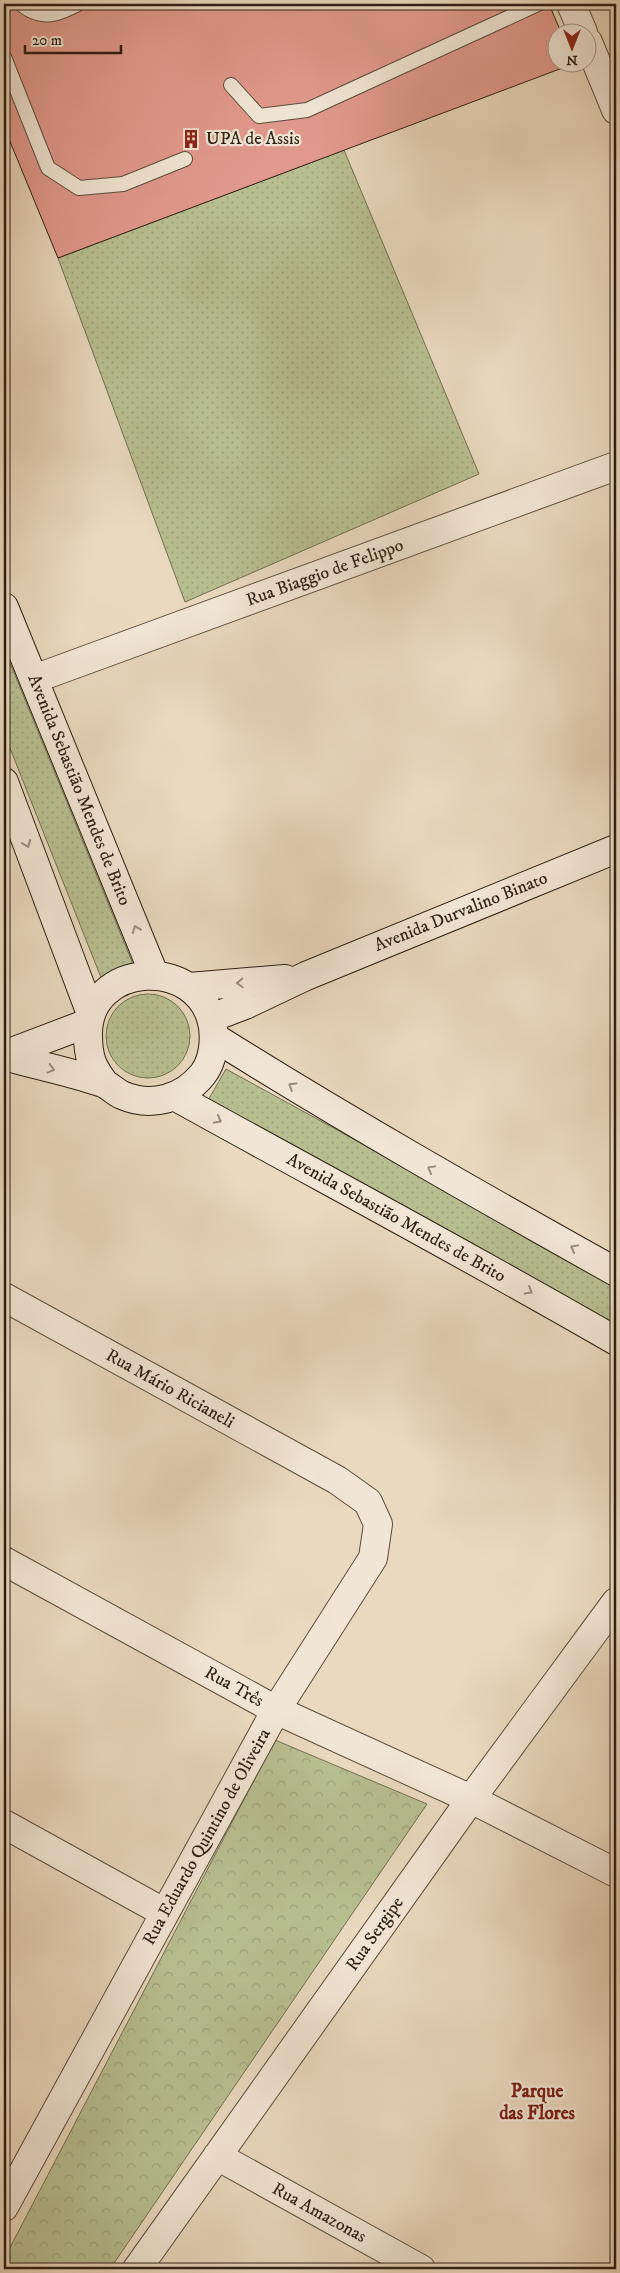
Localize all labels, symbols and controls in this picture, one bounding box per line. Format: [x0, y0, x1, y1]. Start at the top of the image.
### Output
scale bar [25, 22, 121, 54]
north arrow [548, 22, 598, 72]
text: 20 m [32, 31, 62, 50]
text: N [566, 51, 578, 69]
building icon: UPA de Assis [180, 128, 202, 150]
place label: UPA de Assis [206, 128, 300, 150]
street label: Rua Biaggio de Felippo [243, 534, 407, 612]
street label: Avenida Sebastião Mendes de Brito [22, 671, 136, 909]
one-way arrow [21, 839, 31, 848]
street label: Avenida Durvalino Binato [371, 867, 551, 957]
one-way arrow [131, 925, 142, 934]
one-way arrow [236, 978, 244, 989]
one-way arrow [46, 1063, 55, 1074]
one-way arrow [288, 1083, 298, 1092]
one-way arrow [213, 1114, 222, 1124]
street label: Avenida Sebastião Mendes de Brito [283, 1148, 510, 1288]
one-way arrow [428, 1166, 437, 1176]
one-way arrow [570, 1244, 579, 1254]
one-way arrow [524, 1285, 533, 1295]
street label: Rua Mário Ricianeli [102, 1345, 238, 1433]
street label: Rua Três [201, 1662, 267, 1712]
street label: Rua Eduardo Quintino de Oliveira [138, 1725, 276, 1949]
street label: Rua Sergipe [341, 1893, 409, 1975]
district label: Parque das Flores [499, 2080, 576, 2125]
street label: Rua Amazonas [268, 2178, 370, 2248]

